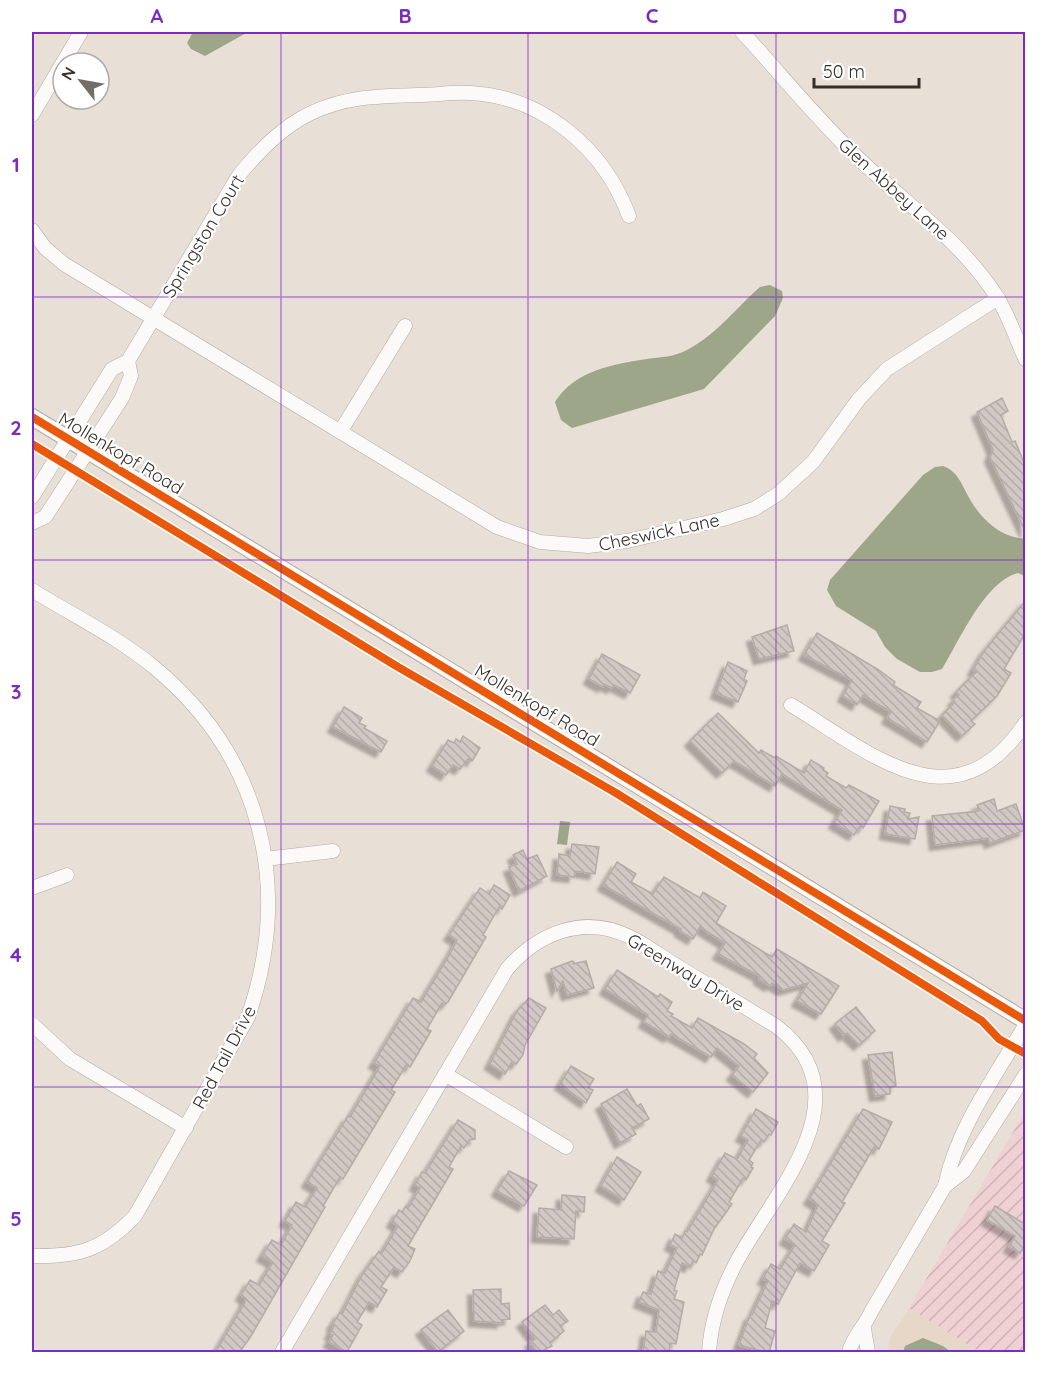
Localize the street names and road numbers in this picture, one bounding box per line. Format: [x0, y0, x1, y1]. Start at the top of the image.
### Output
street label: Glen Abbey Lane [834, 133, 954, 245]
street label: Springston Court [157, 170, 249, 302]
street label: Mollenkopf Road [54, 407, 188, 499]
street label: Cheswick Lane [596, 508, 722, 556]
street label: Mollenkopf Road [470, 659, 604, 751]
street label: Greenway Drive [623, 928, 749, 1016]
street label: Red Tail Drive [187, 1001, 261, 1113]

